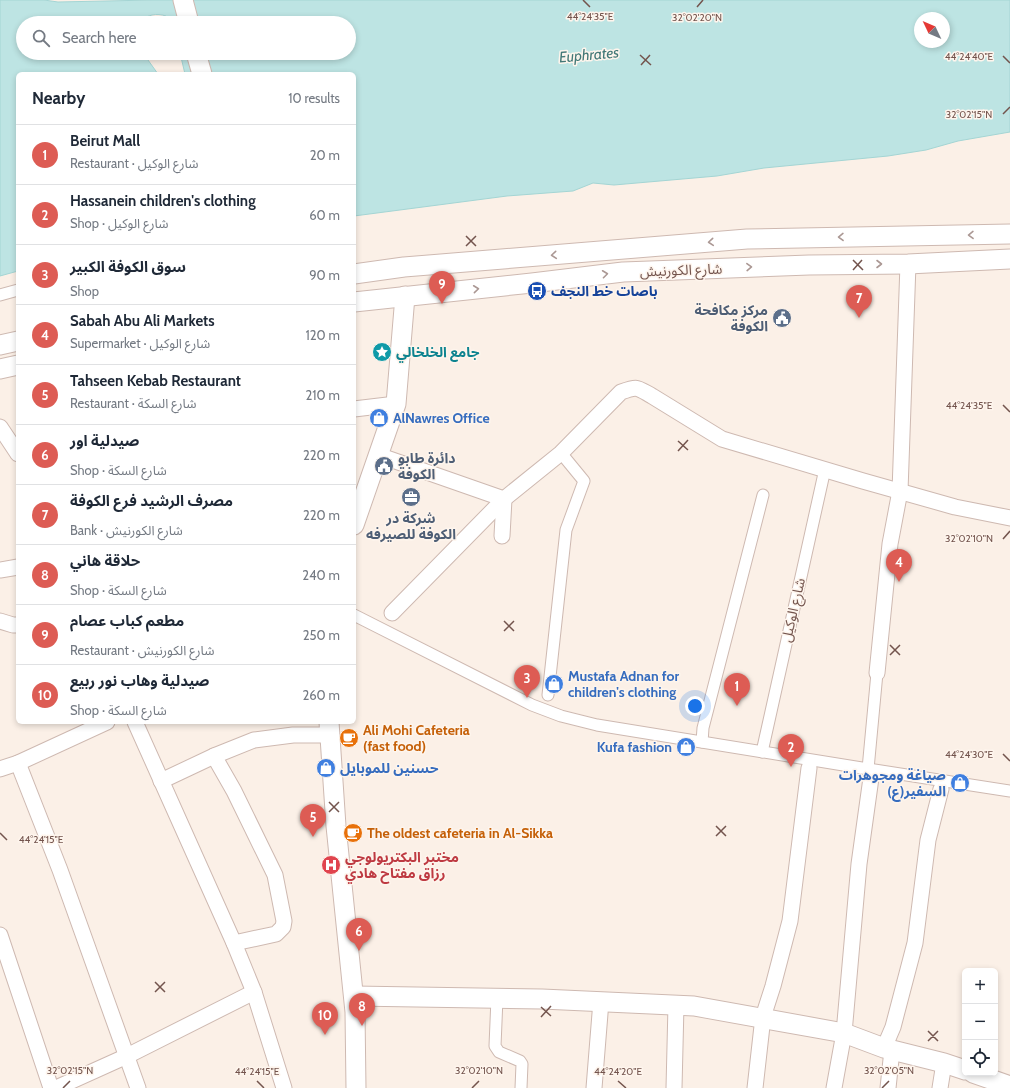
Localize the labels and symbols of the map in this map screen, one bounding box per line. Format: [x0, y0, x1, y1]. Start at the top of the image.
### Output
text: 44°24'35"E [567, 10, 614, 23]
text: 32°02'20"N [672, 11, 722, 24]
north arrow [914, 12, 950, 48]
water label: Euphrates [558, 43, 620, 67]
text: 44°24'40"E [945, 50, 994, 63]
text: 32°02'15"N [946, 108, 992, 121]
one-way arrow [968, 231, 974, 239]
one-way arrow [838, 233, 844, 242]
one-way arrow [708, 238, 714, 247]
one-way arrow [551, 250, 557, 259]
street label: شارع الكورنيش [639, 260, 723, 282]
one-way arrow [876, 260, 882, 268]
one-way arrow [746, 263, 752, 271]
one-way arrow [602, 270, 609, 279]
pin: 9 [429, 271, 455, 304]
bus stop icon: باصات خط النجف [526, 280, 548, 302]
place label: باصات خط النجف [551, 282, 658, 300]
one-way arrow [473, 285, 479, 294]
pin: 7 [846, 285, 872, 318]
place label: مركز مكافحة الكوفة [695, 301, 768, 335]
public building icon: مركز مكافحة الكوفة [771, 307, 793, 329]
place icon: جامع الخلخالي [371, 341, 393, 363]
place label: جامع الخلخالي [396, 343, 480, 363]
text: 44°24'35"E [946, 399, 993, 412]
shop icon: AlNawres Office [368, 407, 390, 429]
place label: AlNawres Office [393, 409, 490, 427]
place label: دائرة طابو الكوفة [398, 449, 456, 483]
public building icon: دائرة طابو الكوفة [373, 455, 395, 477]
office icon: شركة در الكوفة للصيرفه [400, 486, 422, 508]
place label: شركة در الكوفة للصيرفه [366, 509, 456, 543]
text: 32°02'10"N [945, 532, 993, 545]
pin: 4 [886, 549, 912, 582]
street label: شارع الوكيل [777, 576, 811, 644]
pin: 3 [514, 665, 540, 698]
place label: Mustafa Adnan for children's clothing [568, 667, 679, 701]
shop icon: Mustafa Adnan for children's clothing [543, 673, 565, 695]
pin: 1 [724, 673, 750, 706]
your location [685, 696, 705, 716]
place label: Ali Mohi Cafeteria (fast food) [363, 721, 470, 755]
cafe icon: Ali Mohi Cafeteria (fast food) [338, 727, 360, 749]
pin: 2 [778, 734, 804, 767]
shop icon: Kufa fashion [675, 736, 697, 758]
place label: Kufa fashion [597, 738, 672, 756]
text: 44°24'30"E [945, 748, 994, 761]
shop icon: حسنين للموبايل [315, 757, 337, 779]
place label: حسنين للموبايل [340, 759, 439, 777]
place label: صياغة ومجوهرات السفير(ع) [839, 766, 946, 802]
shop icon: صياغة ومجوهرات السفير(ع) [949, 772, 971, 794]
pin: 5 [300, 804, 326, 837]
cafe icon: The oldest cafeteria in Al-Sikka [342, 822, 364, 844]
place label: The oldest cafeteria in Al-Sikka [367, 824, 553, 842]
text: 44°24'15"E [19, 833, 64, 846]
place label: مختبر البكتريولوجي رزاق مفتاح هادي [345, 848, 459, 884]
hospital icon: مختبر البكتريولوجي رزاق مفتاح هادي [320, 854, 342, 876]
pin: 6 [346, 918, 372, 951]
pin: 8 [349, 993, 375, 1026]
pin: 10 [312, 1002, 338, 1035]
text: 32°02'15"N [47, 1064, 93, 1077]
text: 32°02'10"N [455, 1064, 503, 1077]
text: 32°02'05"N [864, 1064, 914, 1077]
text: 44°24'15"E [235, 1065, 280, 1078]
text: 44°24'20"E [594, 1065, 642, 1078]

